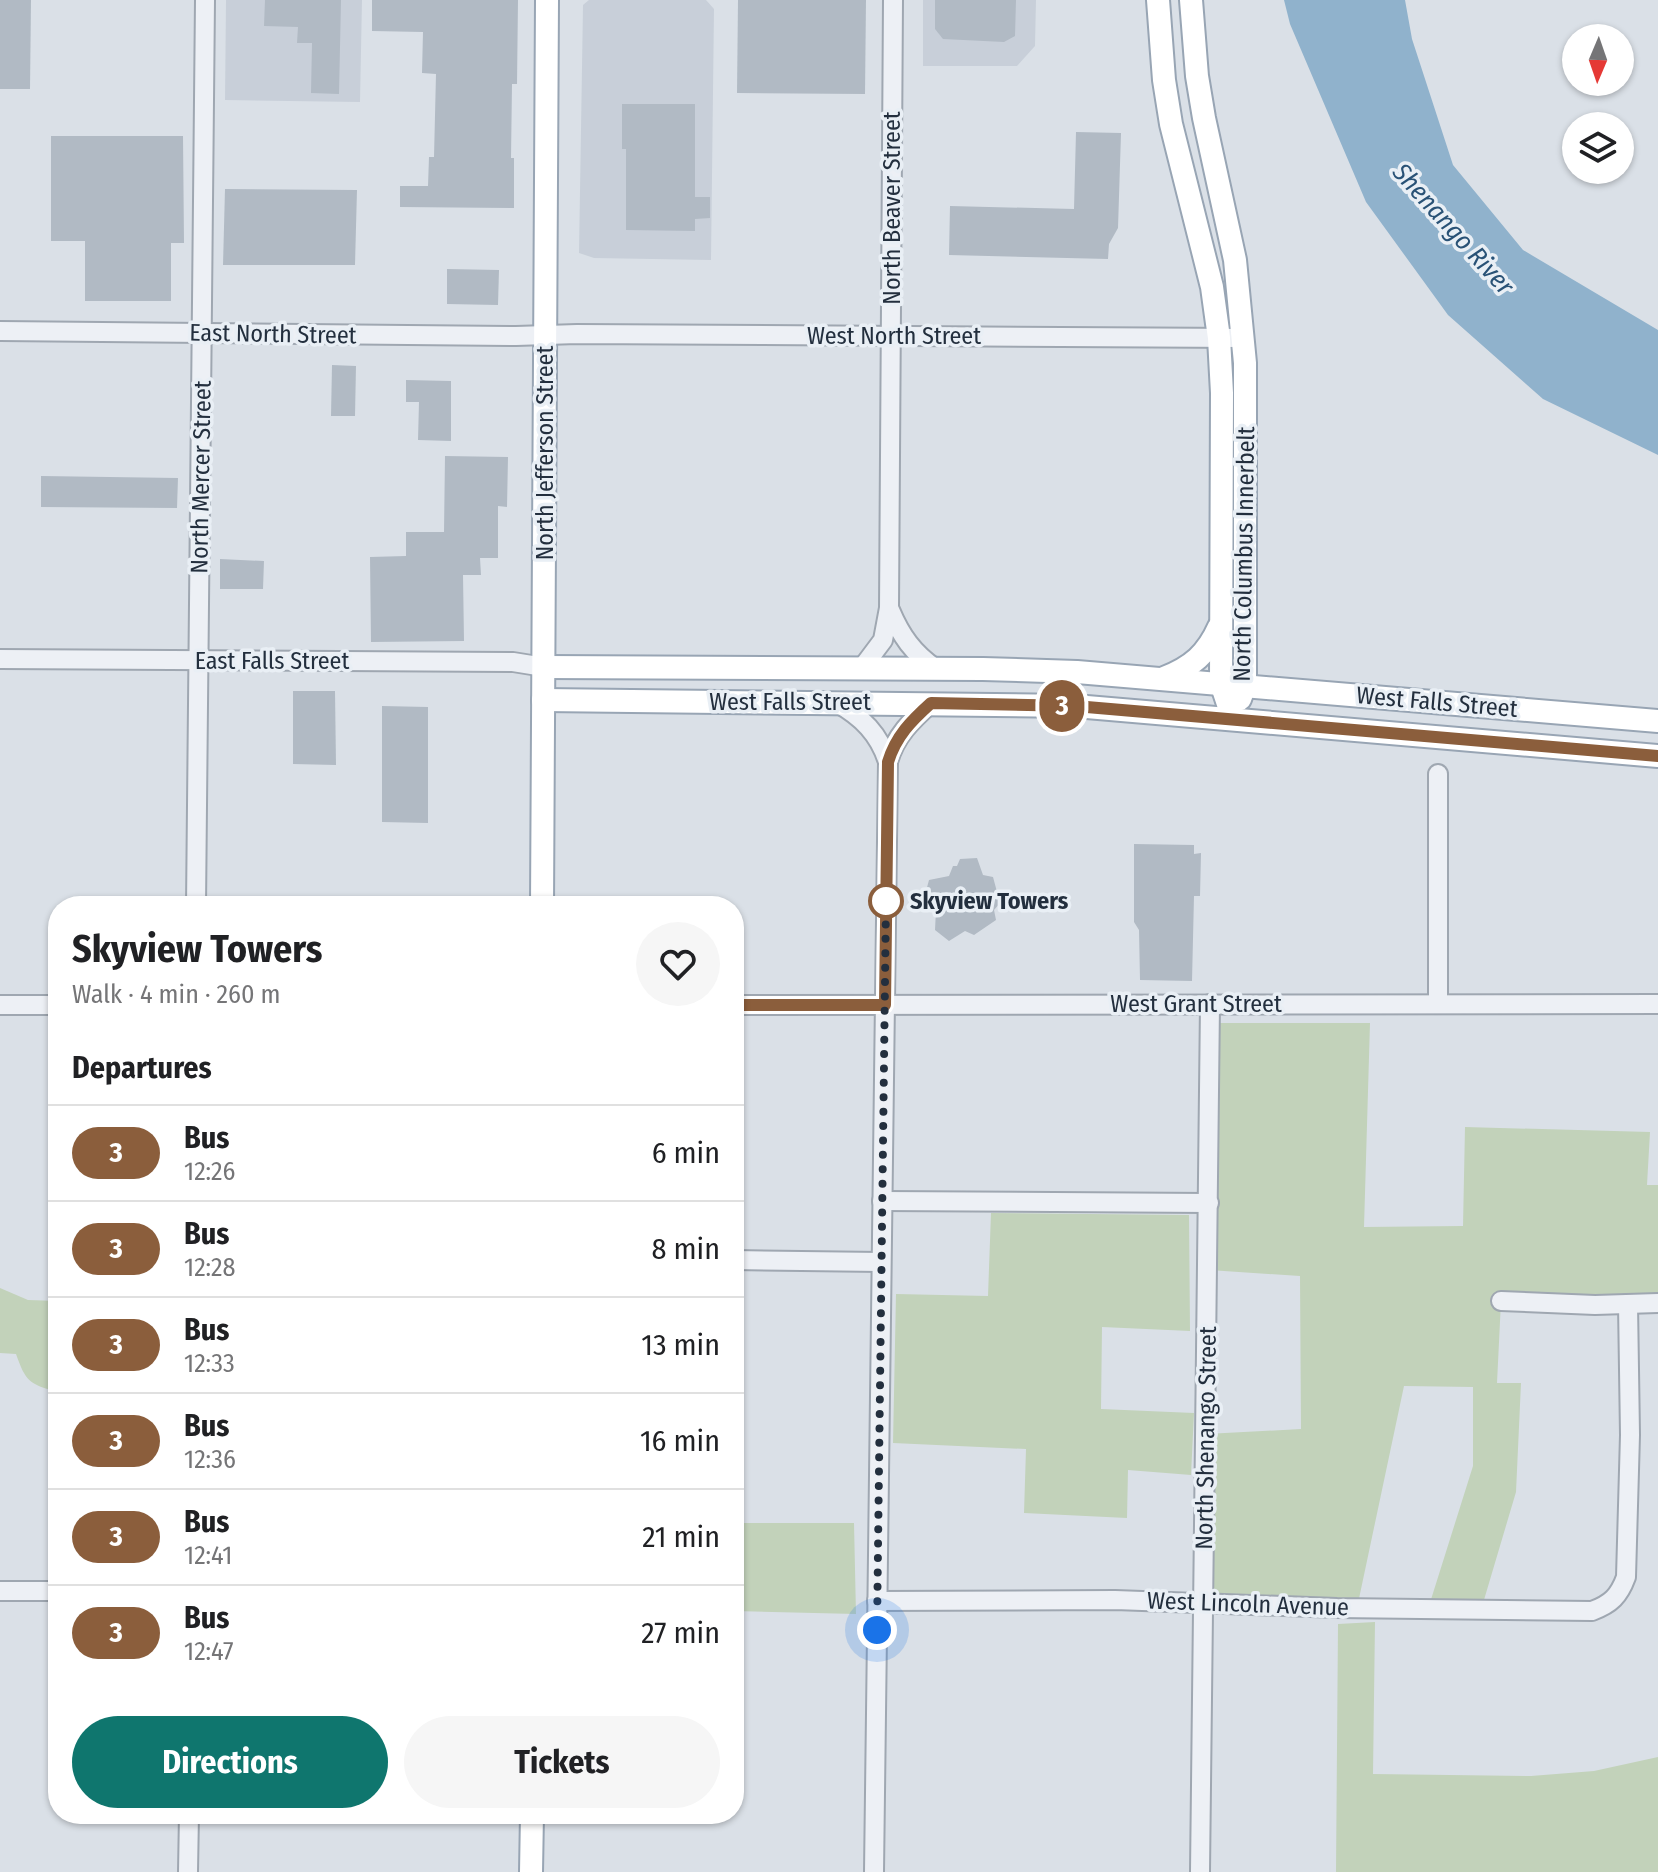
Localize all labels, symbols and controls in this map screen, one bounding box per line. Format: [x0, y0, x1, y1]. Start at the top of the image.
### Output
north arrow [1562, 24, 1634, 96]
map controls [1562, 24, 1634, 184]
street label: North Beaver Street [878, 111, 906, 305]
button: layers [1562, 112, 1634, 184]
water label: Shenango River [1385, 156, 1521, 302]
street label: East North Street [189, 319, 357, 349]
street label: West North Street [807, 322, 981, 350]
street label: North Jefferson Street [531, 346, 559, 560]
street label: North Mercer Street [185, 380, 217, 574]
street label: North Columbus Innerbelt [1228, 426, 1260, 682]
street label: East Falls Street [195, 647, 349, 675]
line badge: 3 [1036, 680, 1088, 732]
street label: West Falls Street [1355, 681, 1519, 723]
street label: West Falls Street [709, 688, 871, 716]
text: 3 [1055, 689, 1069, 722]
marker: Skyview Towers [869, 884, 903, 918]
place label: Skyview Towers [910, 887, 1069, 915]
button: heart [636, 922, 720, 1006]
text: Skyview Towers [72, 926, 323, 972]
text: Walk · 4 min · 260 m [72, 979, 281, 1010]
street label: West Grant Street [1110, 990, 1282, 1018]
text: Departures [72, 1050, 212, 1086]
text: Bus [184, 1120, 229, 1156]
text: 6 min [652, 1135, 720, 1171]
text: 3 [109, 1136, 123, 1169]
text: 12:26 [184, 1156, 235, 1187]
text: Bus [184, 1216, 229, 1252]
text: 8 min [652, 1231, 720, 1267]
text: 3 [109, 1232, 123, 1265]
text: 12:28 [184, 1252, 236, 1283]
text: Bus [184, 1312, 229, 1348]
street label: North Shenango Street [1190, 1326, 1222, 1550]
text: 13 min [641, 1327, 720, 1363]
text: 3 [109, 1328, 123, 1361]
text: 12:33 [184, 1348, 235, 1379]
text: Bus [184, 1408, 229, 1444]
text: 16 min [640, 1423, 720, 1459]
text: 3 [109, 1424, 123, 1457]
text: 12:36 [184, 1444, 236, 1475]
text: Bus [184, 1504, 229, 1540]
text: 21 min [642, 1519, 720, 1555]
text: 3 [109, 1520, 123, 1553]
text: 12:41 [184, 1540, 232, 1571]
street label: West Lincoln Avenue [1147, 1586, 1349, 1622]
text: Bus [184, 1600, 229, 1636]
your location [857, 1610, 897, 1650]
text: 27 min [641, 1615, 720, 1651]
text: 3 [109, 1616, 123, 1649]
text: 12:47 [184, 1636, 234, 1667]
button: Directions [72, 1716, 388, 1808]
button: Tickets [404, 1716, 720, 1808]

